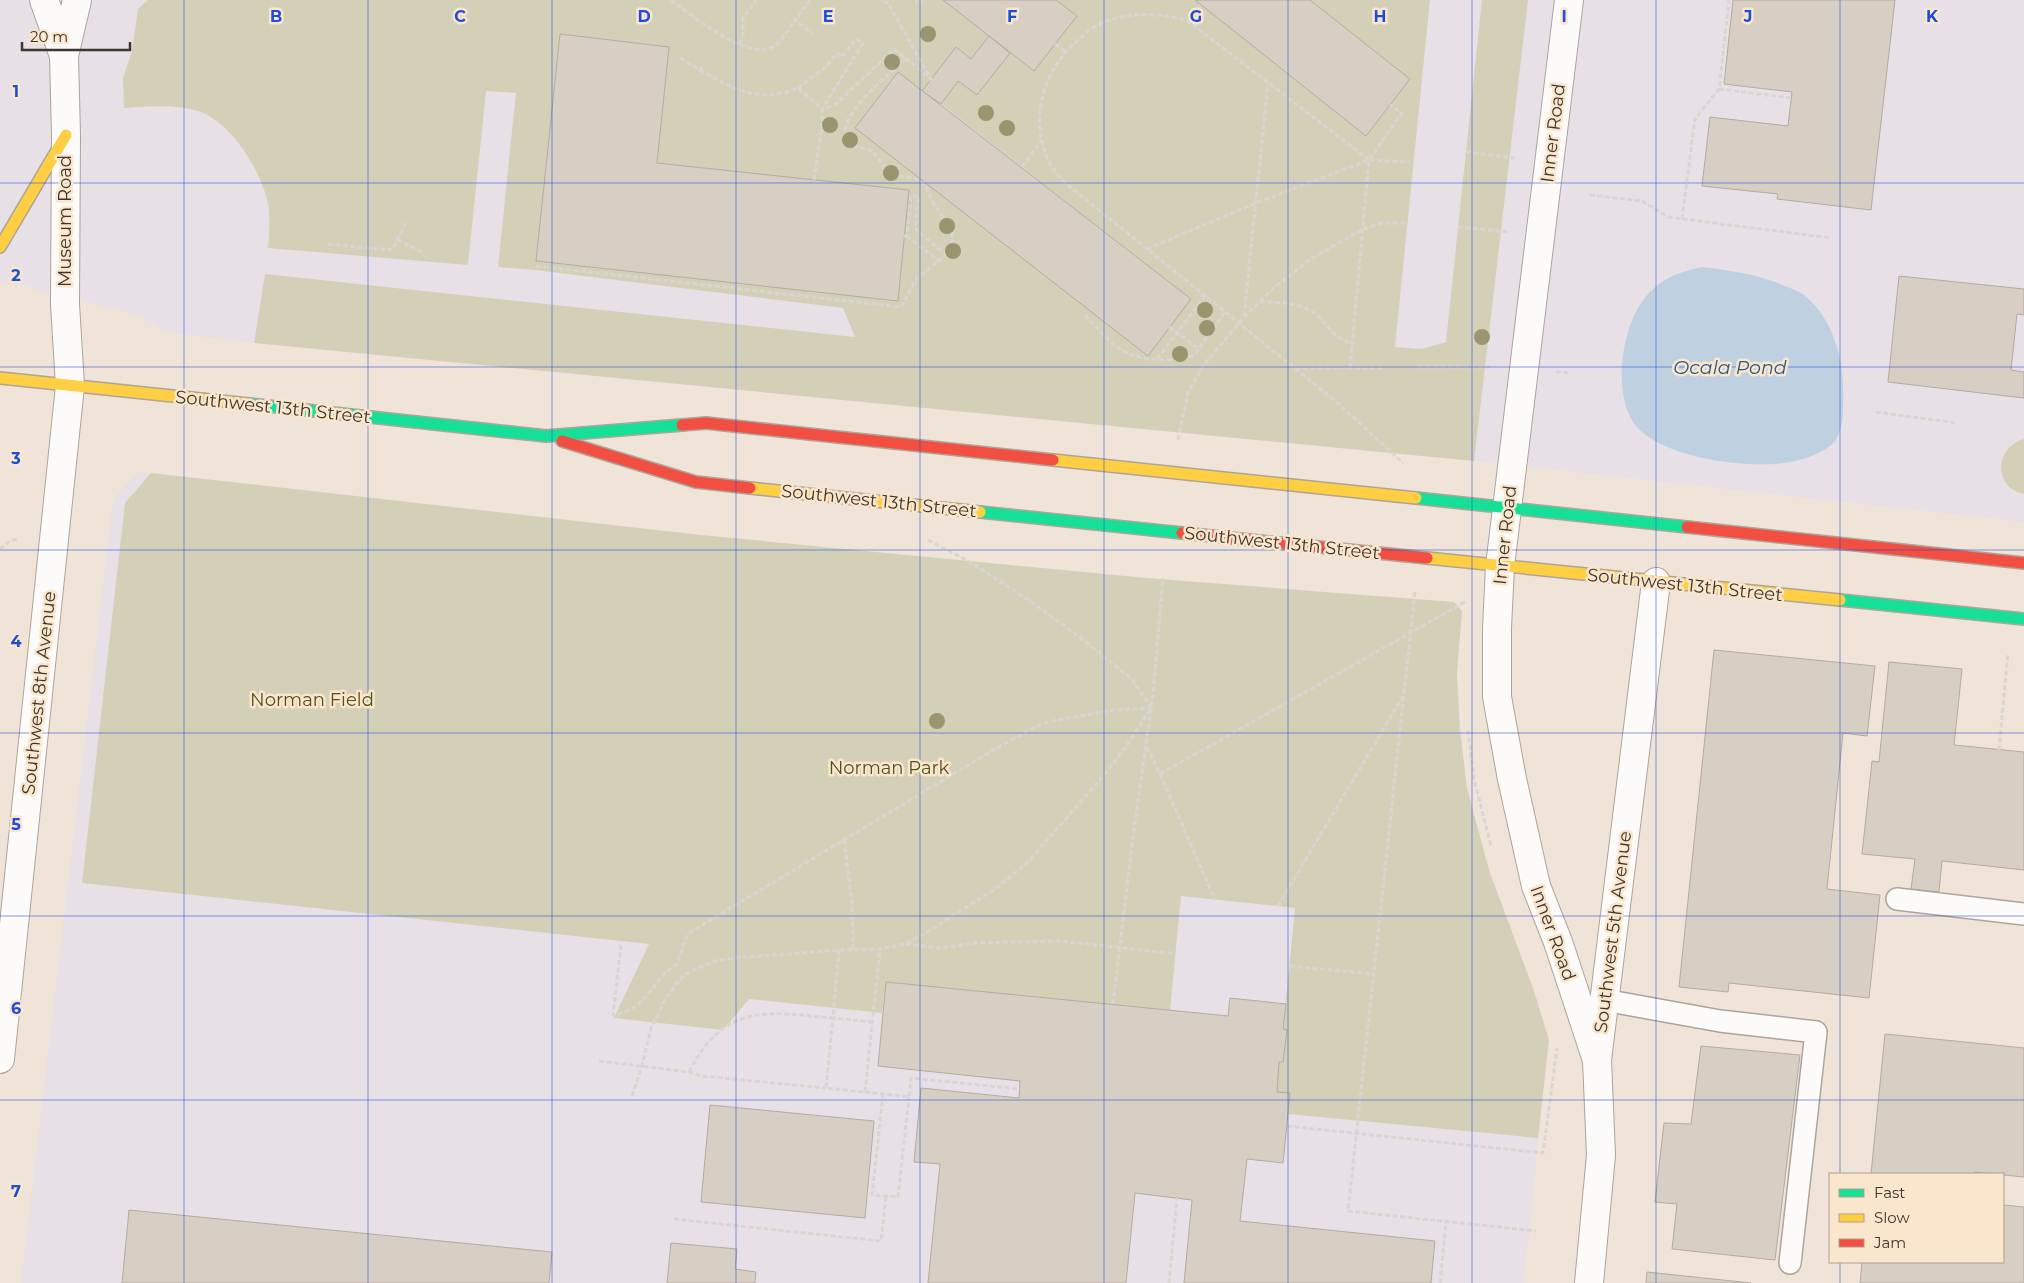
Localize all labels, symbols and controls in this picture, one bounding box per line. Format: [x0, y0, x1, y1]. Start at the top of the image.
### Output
text: B [270, 7, 282, 26]
text: C [454, 7, 466, 26]
text: D [637, 7, 651, 26]
text: E [823, 7, 833, 26]
text: F [1007, 7, 1017, 26]
text: G [1190, 7, 1202, 26]
text: H [1374, 7, 1386, 26]
text: I [1561, 7, 1567, 26]
text: J [1743, 7, 1752, 26]
text: K [1926, 7, 1939, 26]
scale bar [22, 20, 130, 52]
text: 20 m [30, 27, 68, 46]
text: 1 [13, 82, 19, 101]
street label: Inner Road [1536, 82, 1570, 184]
street label: Museum Road [54, 155, 76, 287]
text: 2 [11, 266, 21, 285]
water label: Ocala Pond [1673, 356, 1787, 379]
street label: Southwest 13th Street [174, 386, 372, 428]
text: 3 [10, 449, 21, 468]
street label: Southwest 13th Street [780, 480, 978, 522]
street label: Inner Road [1489, 484, 1521, 586]
street label: Southwest 13th Street [1183, 522, 1381, 564]
street label: Southwest 13th Street [1586, 564, 1784, 606]
street label: Southwest 8th Avenue [17, 590, 61, 796]
text: 4 [10, 632, 22, 651]
park label: Norman Field [250, 689, 374, 711]
park label: Norman Park [829, 757, 950, 779]
text: 5 [11, 815, 21, 834]
street label: Southwest 5th Avenue [1590, 830, 1636, 1034]
street label: Inner Road [1526, 882, 1580, 984]
text: 6 [11, 999, 21, 1018]
legend [1829, 1173, 2004, 1263]
text: 7 [11, 1182, 21, 1201]
text: Fast [1874, 1183, 1905, 1202]
text: Slow [1874, 1208, 1910, 1227]
text: Jam [1873, 1233, 1906, 1252]

